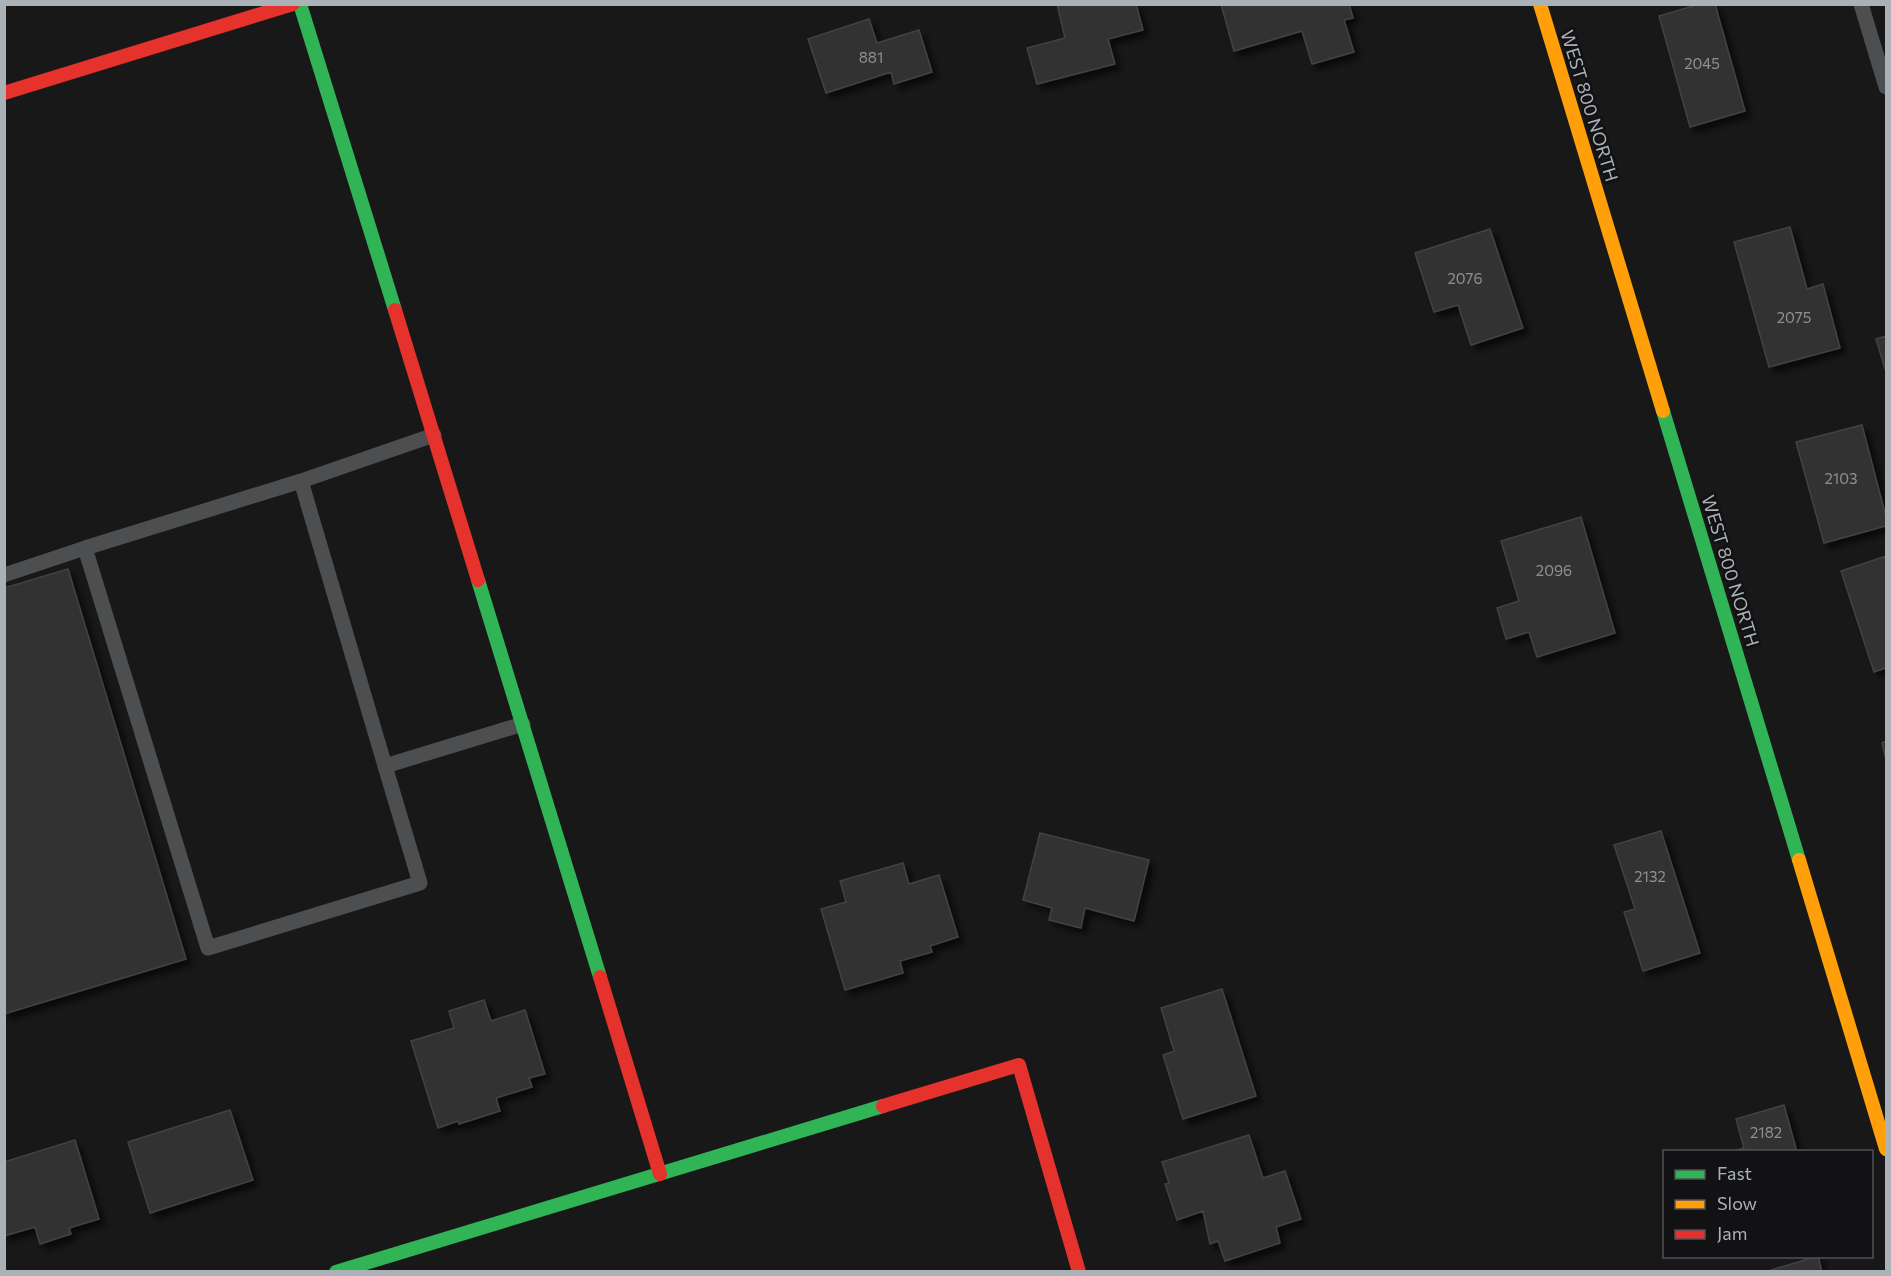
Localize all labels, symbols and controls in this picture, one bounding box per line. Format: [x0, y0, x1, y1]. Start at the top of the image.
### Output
street label: WEST 800 NORTH [1556, 27, 1623, 184]
house number: 881 [859, 48, 883, 66]
house number: 2045 [1684, 54, 1720, 72]
house number: 2076 [1448, 269, 1483, 287]
house number: 2075 [1777, 308, 1811, 326]
house number: 2103 [1824, 469, 1858, 487]
street label: WEST 800 NORTH [1697, 492, 1764, 649]
house number: 2096 [1536, 561, 1572, 579]
house number: 2132 [1634, 867, 1666, 885]
house number: 2182 [1750, 1123, 1782, 1141]
legend [1663, 1150, 1873, 1258]
text: Fast [1717, 1162, 1752, 1184]
text: Slow [1717, 1192, 1757, 1214]
text: Jam [1717, 1222, 1747, 1244]

